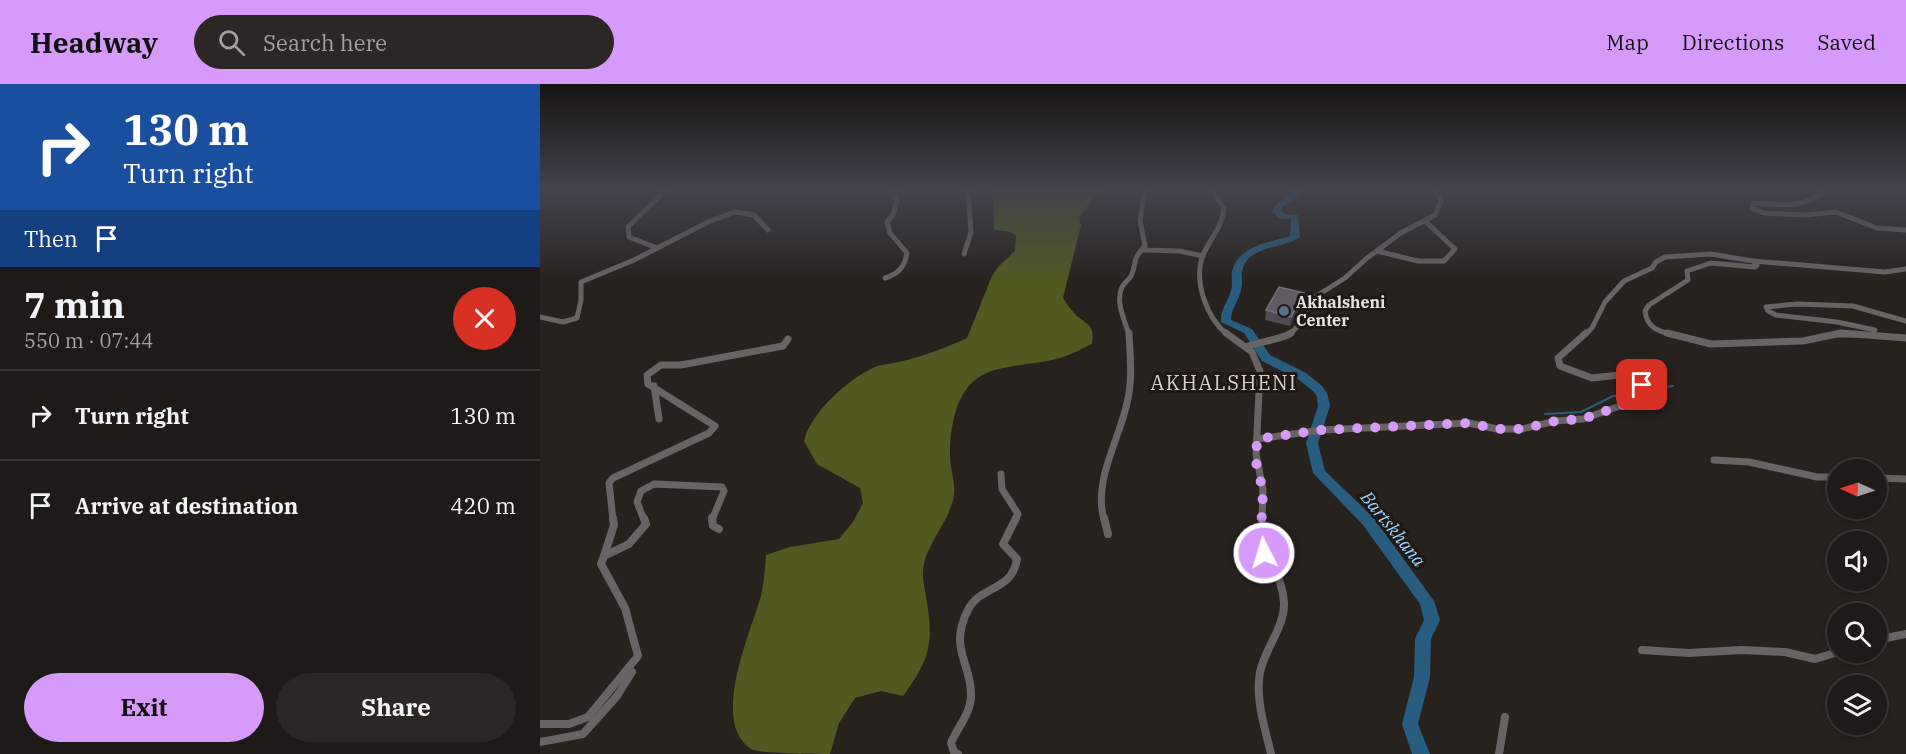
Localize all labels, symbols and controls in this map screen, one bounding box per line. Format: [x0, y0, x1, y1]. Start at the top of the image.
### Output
search box [194, 15, 614, 69]
text: Headway [30, 24, 158, 61]
icon: search [215, 26, 248, 59]
text: Search here [263, 28, 387, 57]
text: Map [1606, 28, 1649, 56]
text: Directions [1682, 28, 1784, 56]
text: Saved [1817, 28, 1876, 56]
text: 130 m [123, 102, 249, 157]
icon: right [24, 108, 102, 186]
text: Turn right [123, 155, 254, 190]
icon: arrive [90, 222, 123, 255]
text: Then [24, 224, 78, 253]
text: 7 min [24, 281, 125, 328]
button: close [453, 287, 516, 350]
place label: Akhalsheni Center [1296, 292, 1385, 330]
marker: Akhalsheni Center [1277, 304, 1291, 318]
text: 550 m · 07:44 [24, 327, 153, 354]
pin [1616, 359, 1667, 410]
icon: arrive [1625, 368, 1658, 401]
district label: AKHALSHENI [1151, 369, 1298, 396]
icon: right [24, 399, 57, 432]
text: Turn right [75, 401, 189, 430]
text: 130 m [450, 401, 516, 430]
north arrow [1827, 459, 1887, 519]
map controls [1827, 459, 1887, 735]
water label: Bartskhana [1355, 485, 1431, 571]
icon: arrive [24, 489, 57, 522]
text: Arrive at destination [75, 491, 298, 520]
text: 420 m [450, 491, 516, 520]
position arrow [1232, 521, 1296, 585]
button: sound [1827, 531, 1887, 591]
button: search [1827, 603, 1887, 663]
button: Exit [24, 673, 264, 742]
button: Share [276, 673, 516, 742]
button: layers [1827, 675, 1887, 735]

